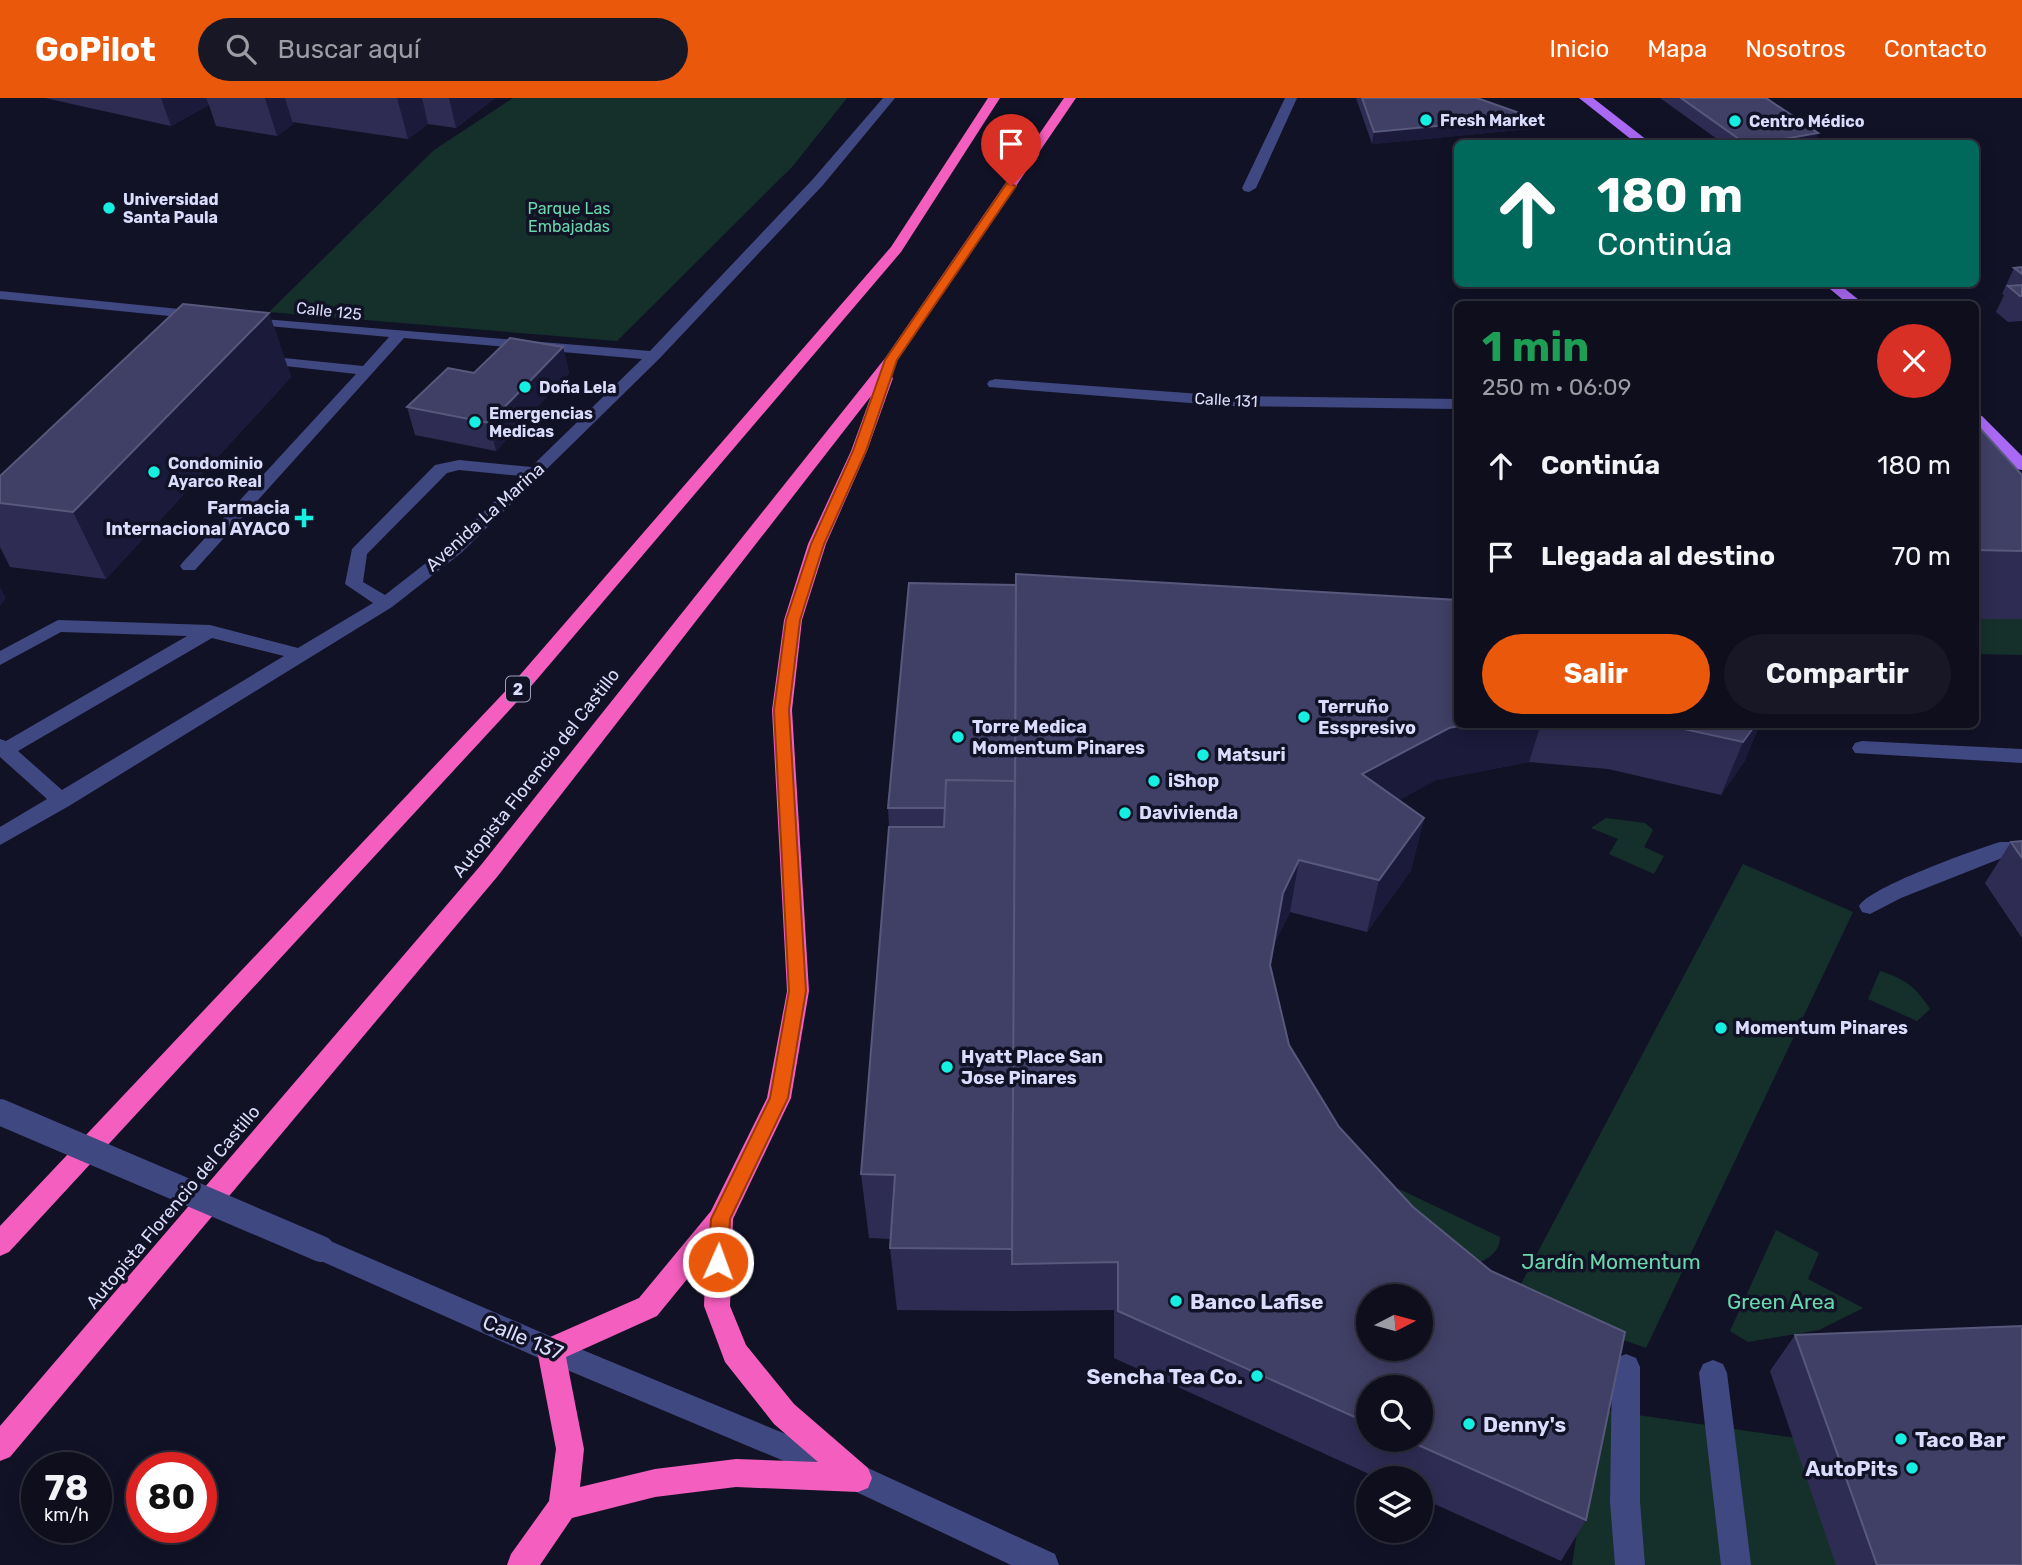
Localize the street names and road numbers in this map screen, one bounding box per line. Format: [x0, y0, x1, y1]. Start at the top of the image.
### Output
street label: Calle 125 [295, 298, 363, 324]
street label: Calle 131 [1194, 389, 1258, 411]
street label: Avenida La Marina [421, 458, 549, 576]
street label: Autopista Florencio del Castillo [448, 664, 624, 882]
road number: 2 [506, 676, 530, 702]
street label: Autopista Florencio del Castillo [81, 1101, 265, 1313]
street label: Calle 137 [479, 1309, 567, 1365]

